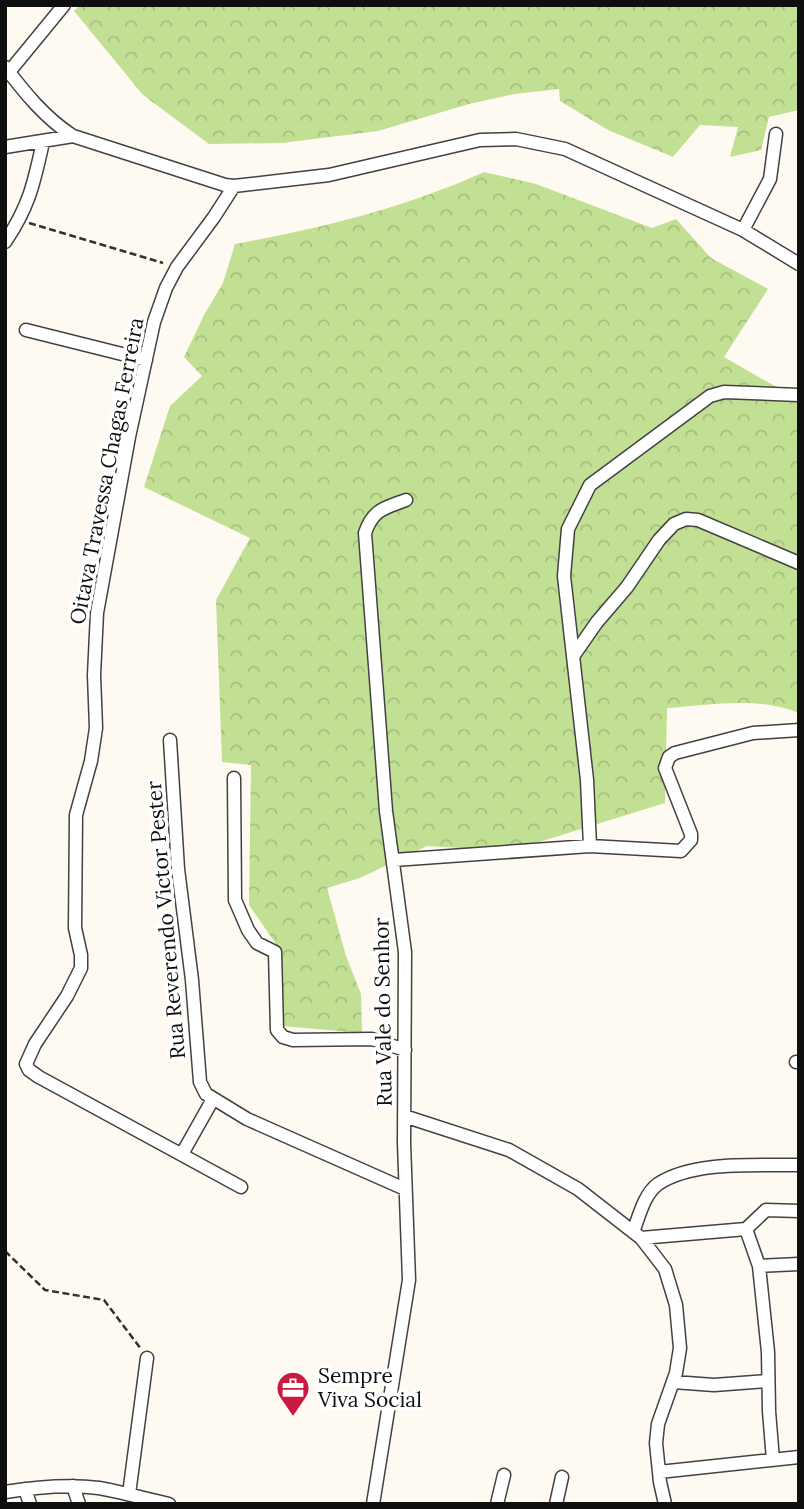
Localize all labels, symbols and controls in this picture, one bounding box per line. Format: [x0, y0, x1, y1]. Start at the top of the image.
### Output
street label: Oitava Travessa Chagas Ferreira [63, 315, 150, 627]
street label: Rua Reverendo Victor Pester [140, 780, 191, 1060]
street label: Rua Vale do Senhor [367, 917, 398, 1107]
place label: Sempre Viva Social [317, 1362, 422, 1413]
office icon: Sempre Viva Social [274, 1369, 312, 1418]

